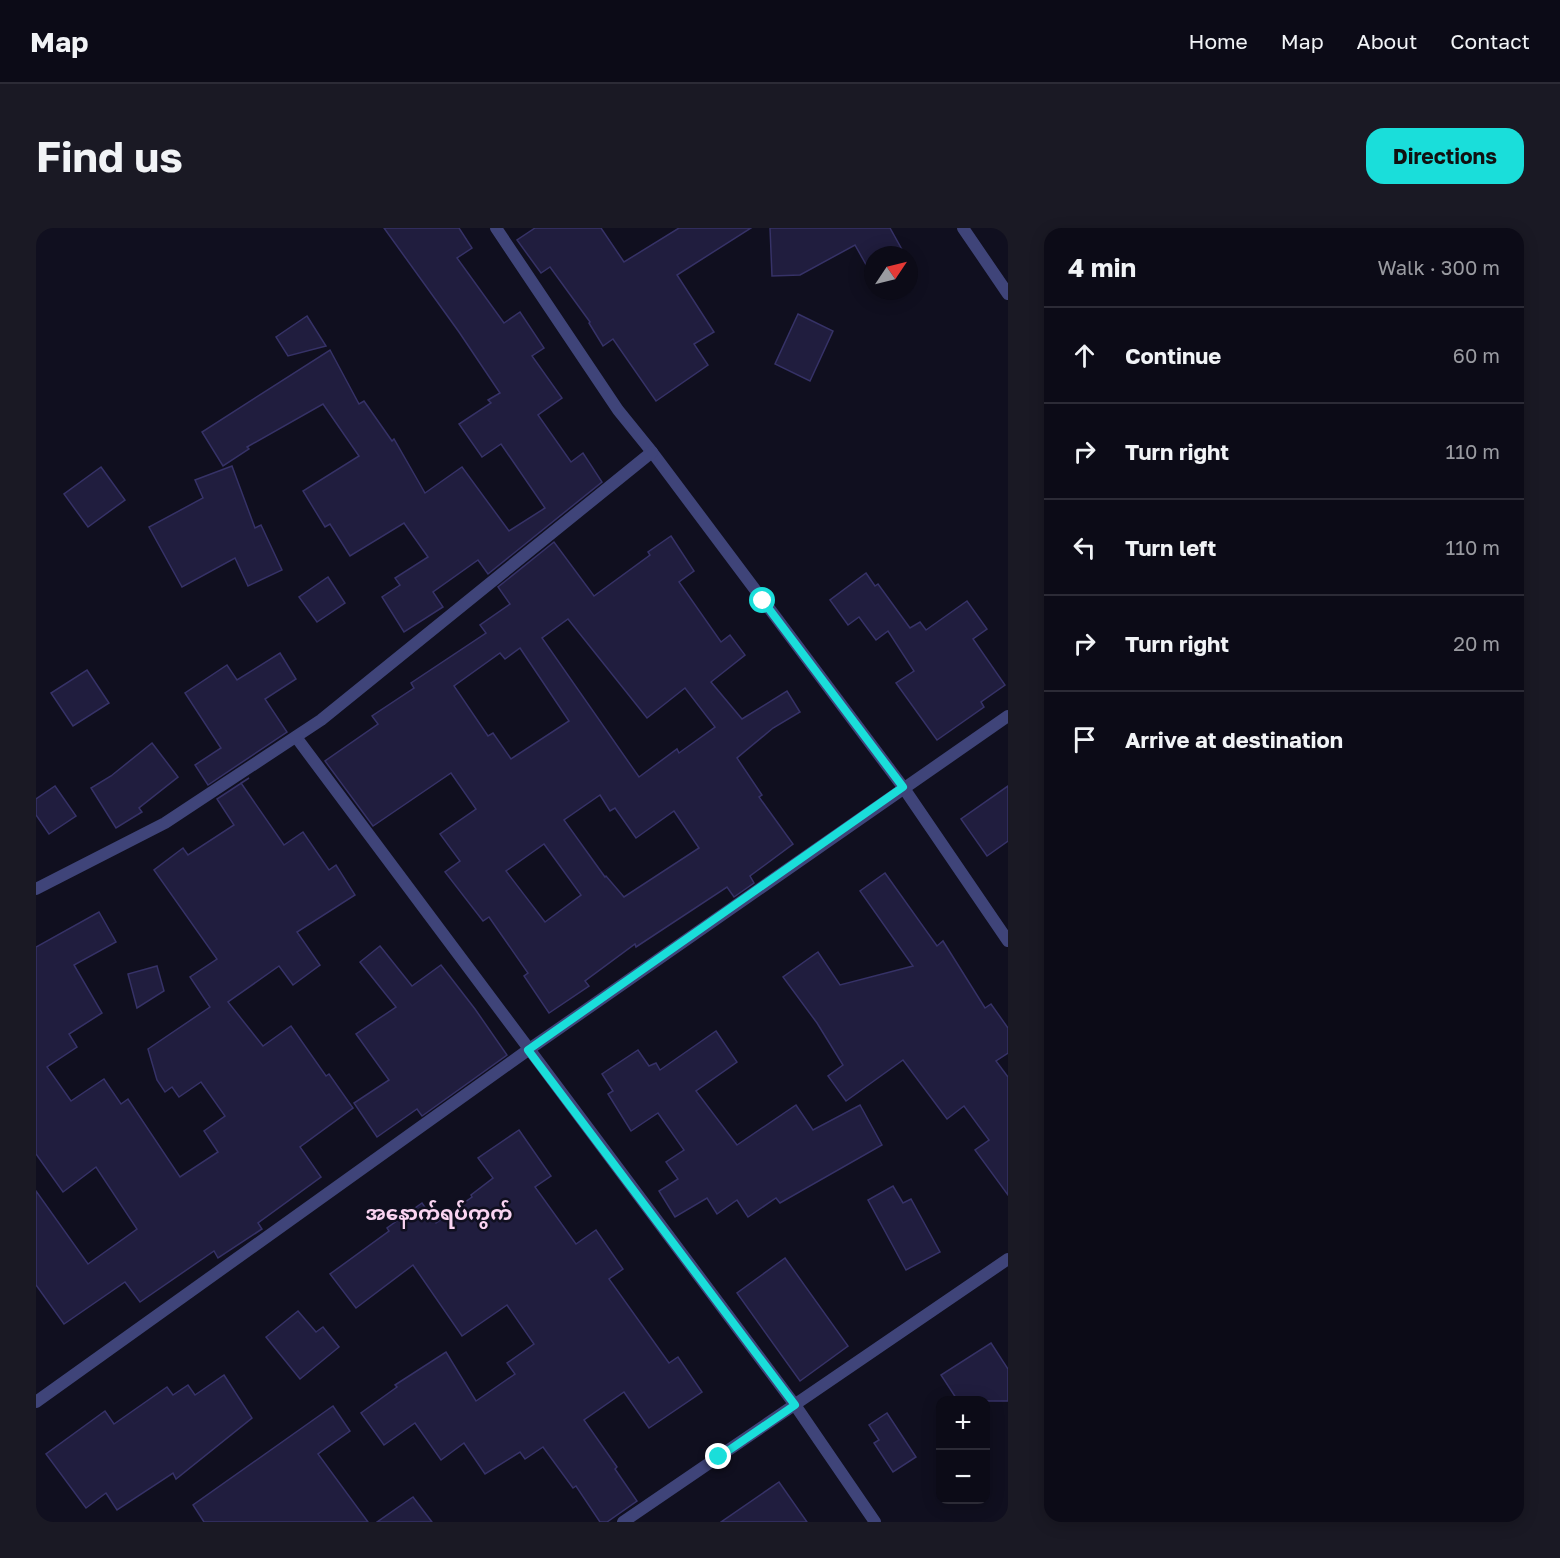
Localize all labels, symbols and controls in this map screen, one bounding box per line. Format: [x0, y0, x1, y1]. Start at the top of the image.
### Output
text: Map [30, 25, 88, 58]
text: Home [1188, 28, 1248, 54]
text: Map [1281, 28, 1324, 54]
text: About [1357, 28, 1417, 54]
text: Contact [1450, 28, 1530, 54]
button: Directions [1366, 128, 1524, 184]
text: Find us [36, 131, 183, 181]
north arrow [864, 246, 918, 300]
text: 4 min [1068, 252, 1136, 283]
text: Walk · 300 m [1377, 255, 1500, 279]
icon: ahead [1068, 339, 1101, 372]
text: Continue [1125, 342, 1221, 369]
text: 60 m [1453, 343, 1500, 367]
icon: right [1068, 435, 1101, 468]
text: Turn right [1125, 438, 1229, 465]
text: 110 m [1446, 439, 1500, 463]
icon: left [1068, 531, 1101, 564]
text: Turn left [1125, 534, 1216, 561]
text: 110 m [1446, 535, 1500, 559]
route start [749, 587, 775, 613]
icon: right [1068, 627, 1101, 660]
text: Turn right [1125, 630, 1229, 657]
text: 20 m [1453, 631, 1500, 655]
icon: arrive [1068, 723, 1101, 756]
text: Arrive at destination [1125, 726, 1343, 753]
district label: အနောက်ရပ်ကွက် [366, 1200, 512, 1229]
map controls [936, 1396, 990, 1504]
button: + [936, 1396, 990, 1450]
route end [705, 1443, 731, 1469]
button: − [936, 1450, 990, 1504]

